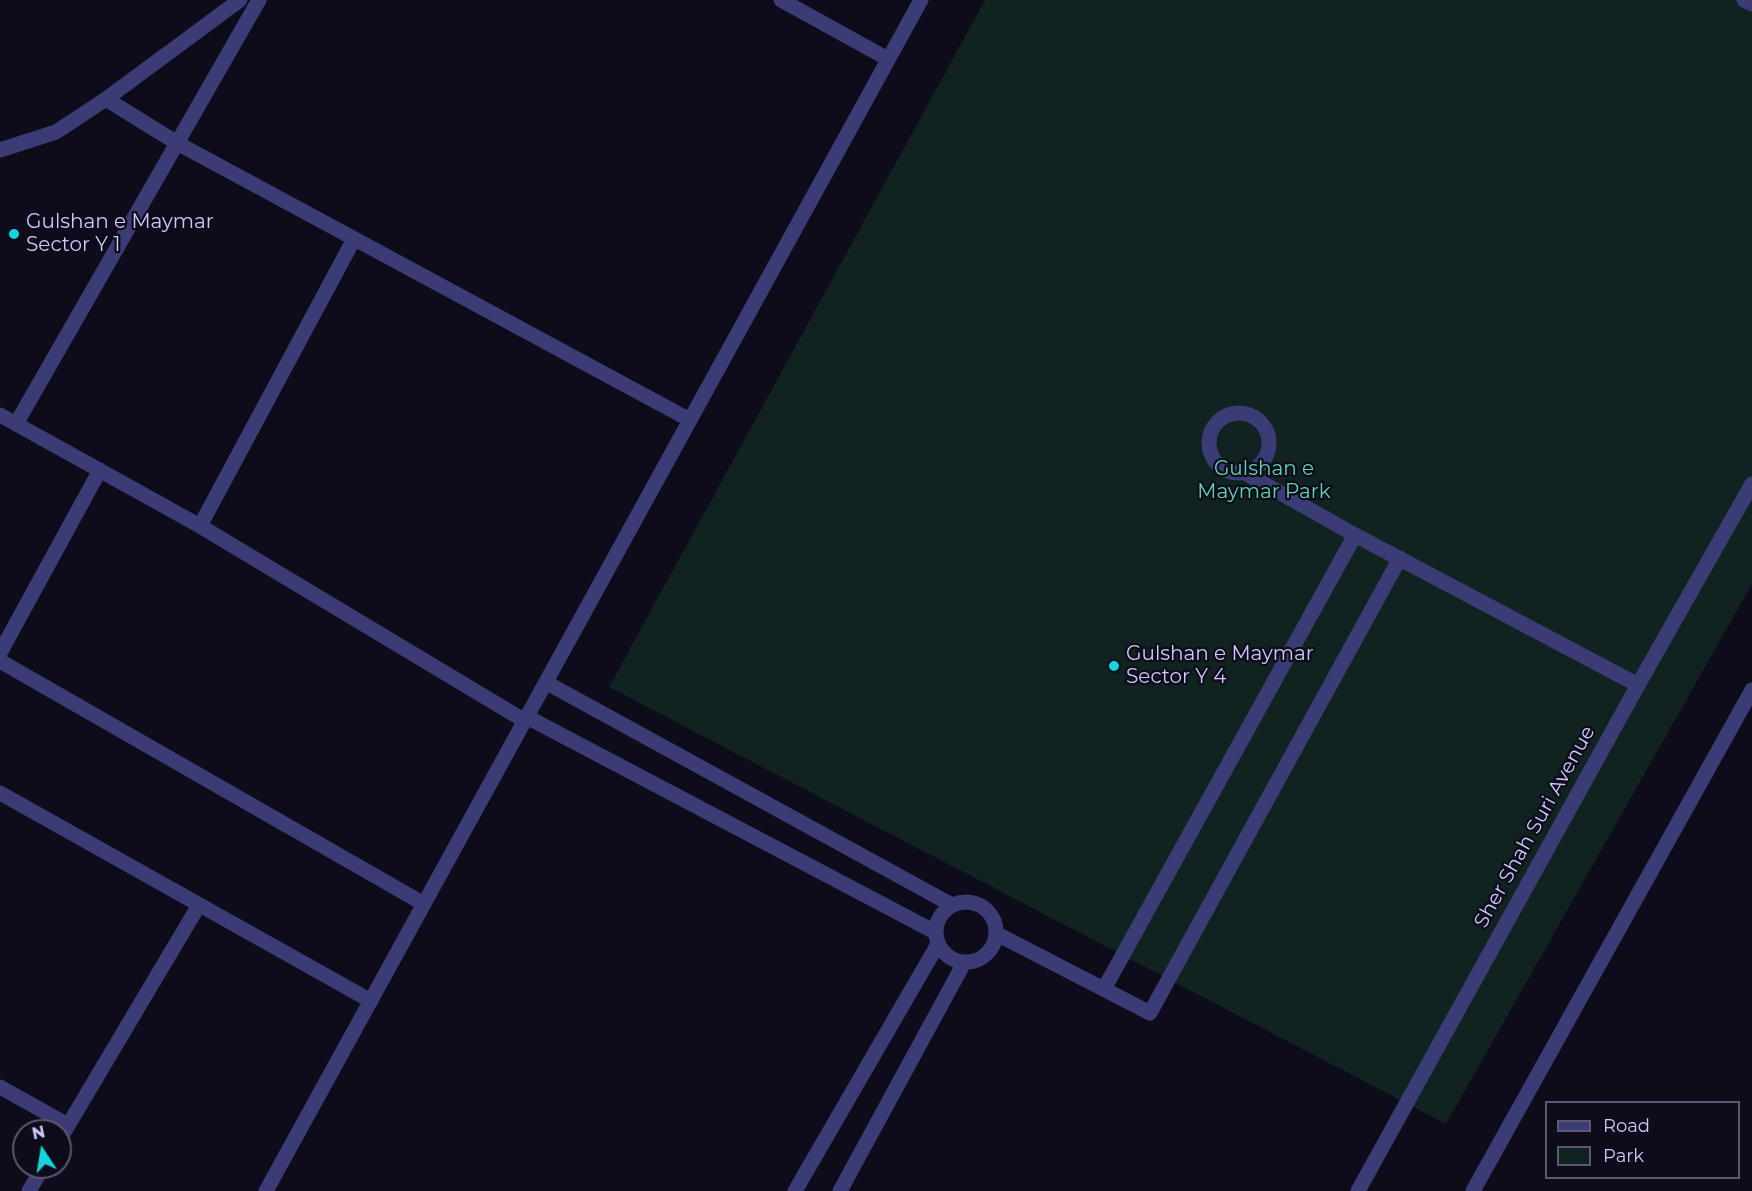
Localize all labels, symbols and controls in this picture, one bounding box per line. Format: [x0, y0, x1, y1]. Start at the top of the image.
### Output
place label: Gulshan e Maymar Sector Y 1 [26, 210, 214, 257]
marker: Gulshan e Maymar Sector Y 1 [7, 227, 21, 241]
park label: Gulshan e Maymar Park [1197, 457, 1331, 504]
place label: Gulshan e Maymar Sector Y 4 [1126, 642, 1314, 689]
marker: Gulshan e Maymar Sector Y 4 [1107, 659, 1121, 673]
street label: Sher Shah Suri Avenue [1469, 722, 1601, 932]
legend [1545, 1101, 1740, 1179]
text: Road [1603, 1115, 1650, 1137]
north arrow [12, 1119, 72, 1179]
text: N [30, 1122, 47, 1143]
text: Park [1603, 1145, 1644, 1167]

